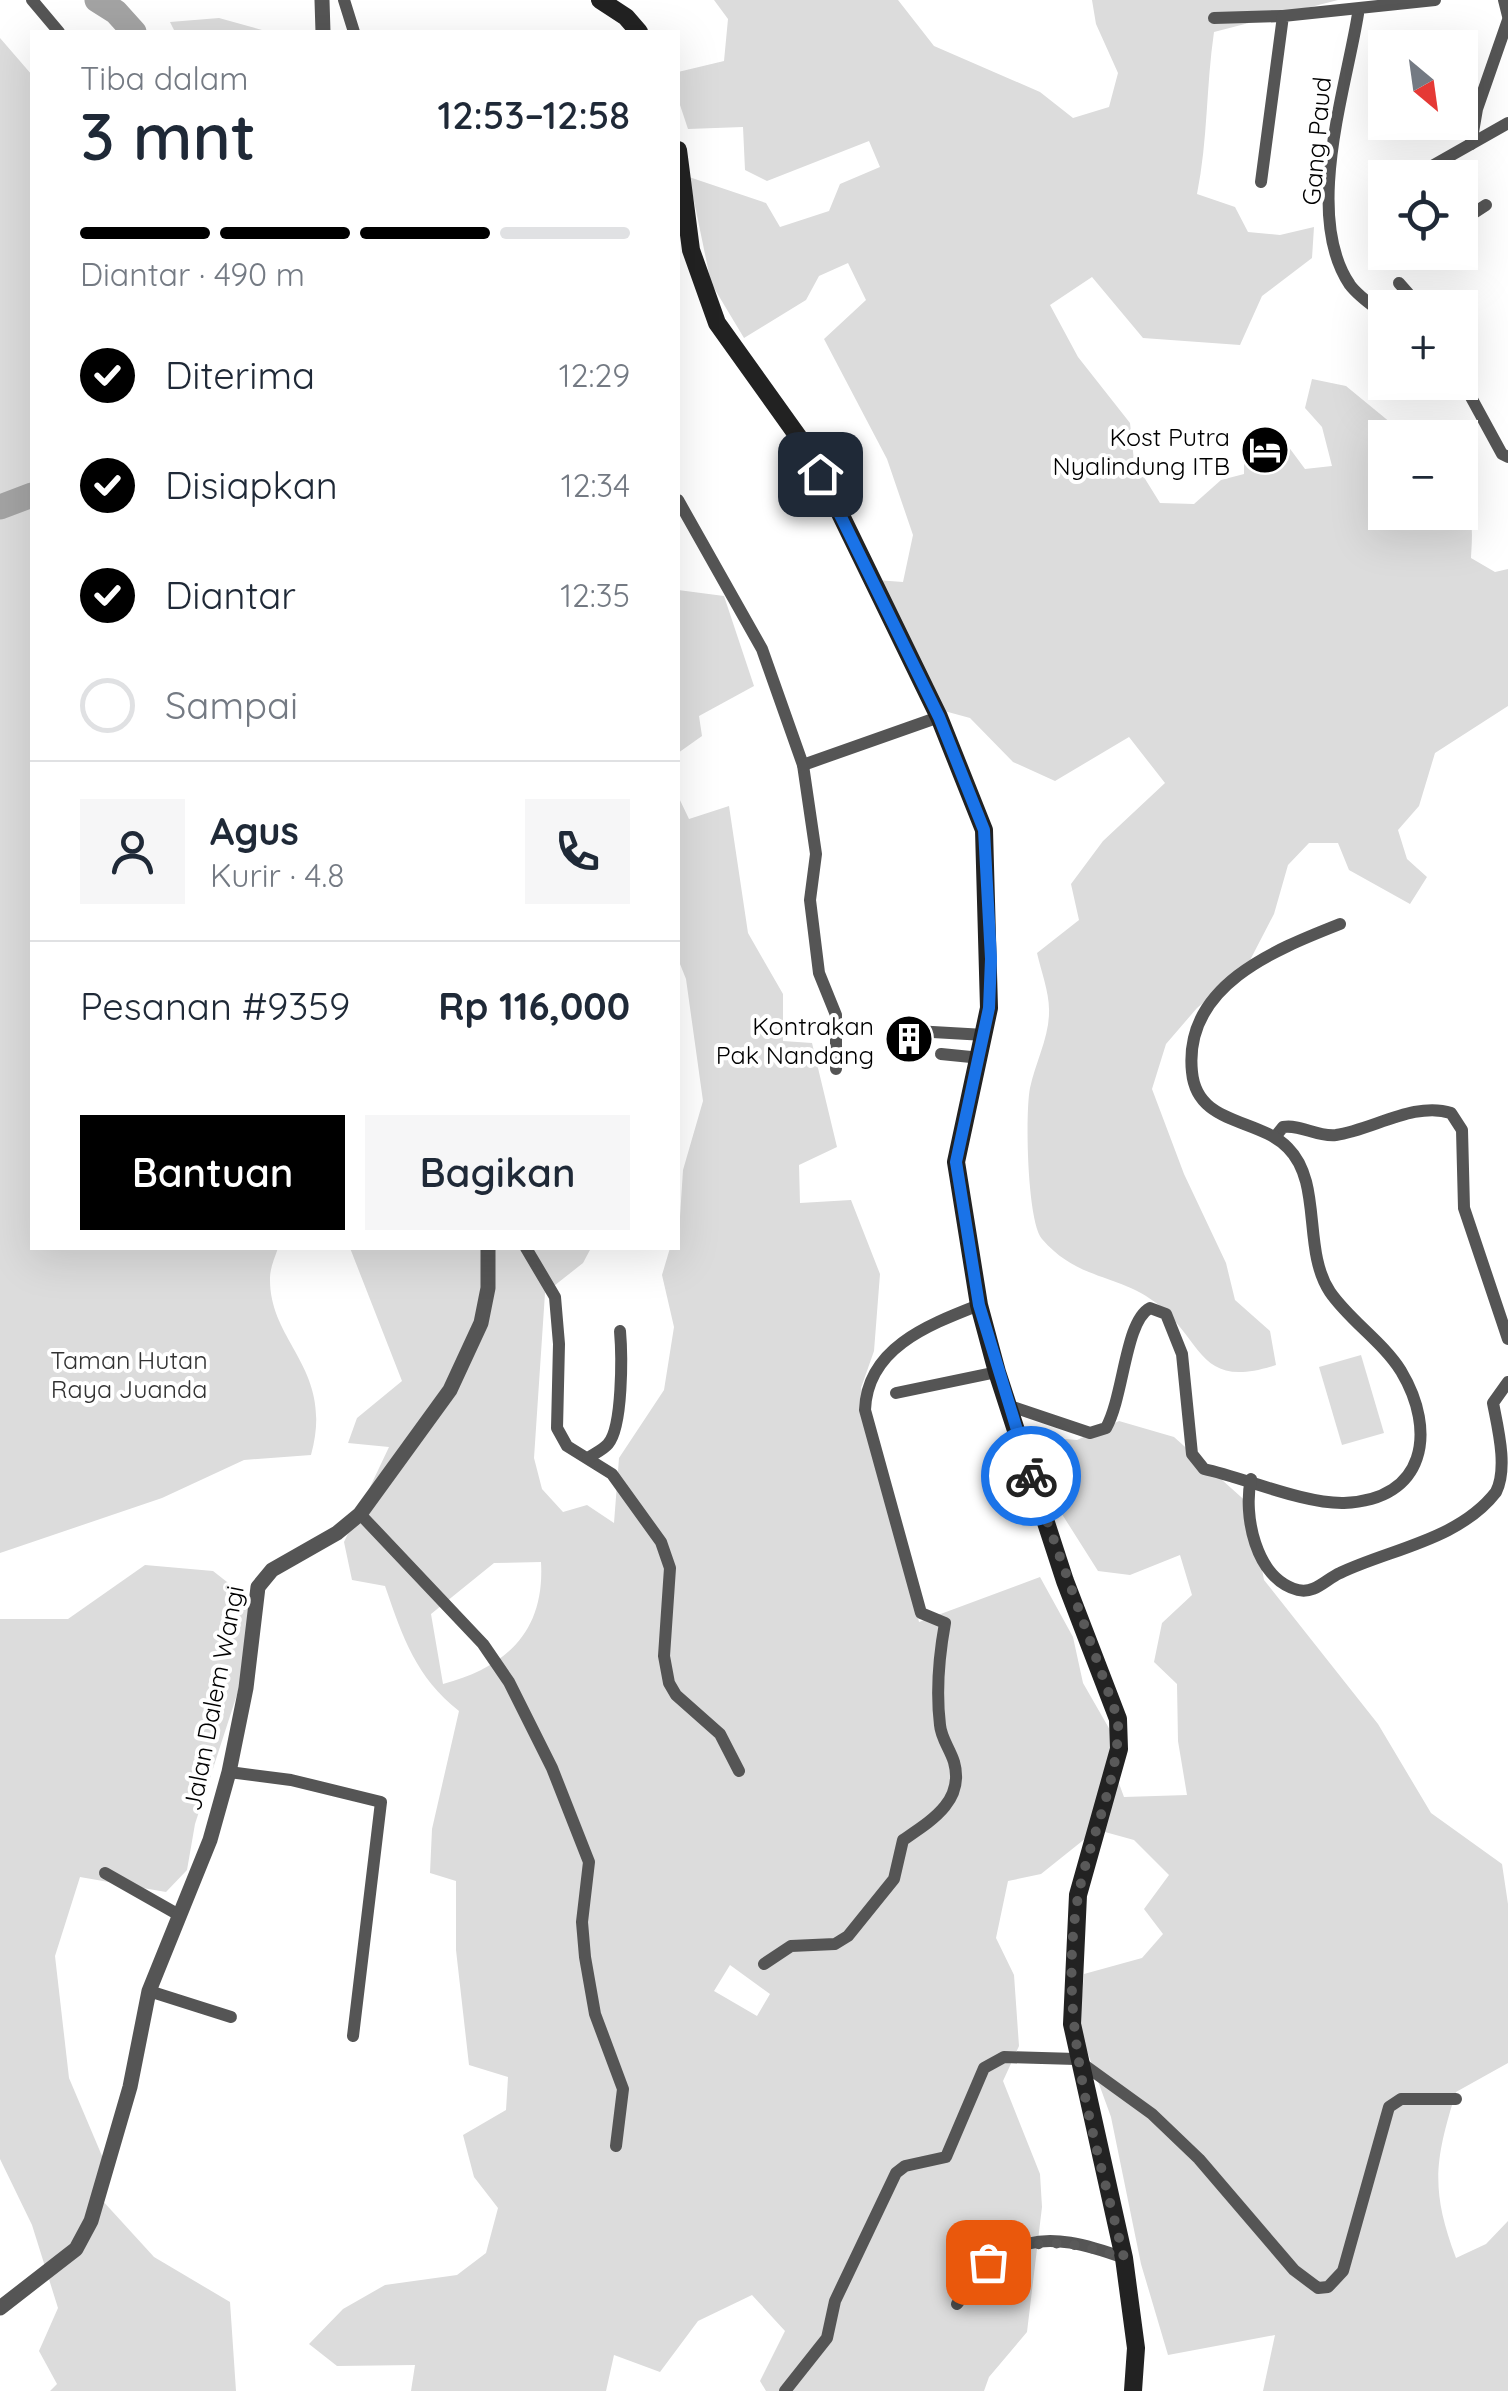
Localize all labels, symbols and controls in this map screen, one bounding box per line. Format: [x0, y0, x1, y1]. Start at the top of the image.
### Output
north arrow [1368, 30, 1478, 140]
map controls [1368, 30, 1478, 530]
text: Tiba dalam [80, 58, 248, 98]
street label: Gang Paud [1295, 75, 1337, 207]
text: 12:53–12:58 [438, 91, 630, 139]
text: 3 mnt [80, 95, 256, 176]
button: locate [1368, 160, 1478, 270]
text: Diantar · 490 m [80, 254, 305, 294]
button: + [1368, 290, 1478, 400]
icon: check [80, 348, 135, 403]
text: Diterima [165, 351, 315, 399]
text: 12:29 [559, 355, 630, 395]
button: − [1368, 420, 1478, 530]
place label: Kost Putra Nyalindung ITB [1053, 421, 1230, 481]
hotel icon: Kost Putra Nyalindung ITB [1239, 424, 1291, 476]
pin [778, 432, 863, 517]
icon: home [793, 447, 848, 502]
icon: check [80, 458, 135, 513]
text: Disiapkan [165, 461, 338, 509]
text: 12:34 [561, 465, 630, 505]
icon: check [80, 568, 135, 623]
text: Diantar [165, 571, 296, 619]
text: 12:35 [560, 575, 630, 615]
text: Sampai [165, 681, 298, 729]
button: person [80, 799, 185, 904]
button: phone [525, 799, 630, 904]
text: Agus [210, 807, 299, 855]
text: Kurir · 4.8 [210, 855, 345, 895]
text: Pesanan #9359 [80, 982, 350, 1030]
text: Rp 116,000 [438, 982, 630, 1030]
place label: Kontrakan Pak Nandang [716, 1010, 874, 1070]
building icon: Kontrakan Pak Nandang [883, 1013, 935, 1065]
button: Bantuan [80, 1115, 345, 1230]
button: Bagikan [365, 1115, 630, 1230]
park label: Taman Hutan Raya Juanda [50, 1344, 208, 1404]
courier [981, 1426, 1081, 1526]
icon: bike [1004, 1449, 1059, 1504]
street label: Jalan Dalem Wangi [176, 1583, 250, 1813]
pin [946, 2220, 1031, 2305]
icon: bag [961, 2235, 1016, 2290]

